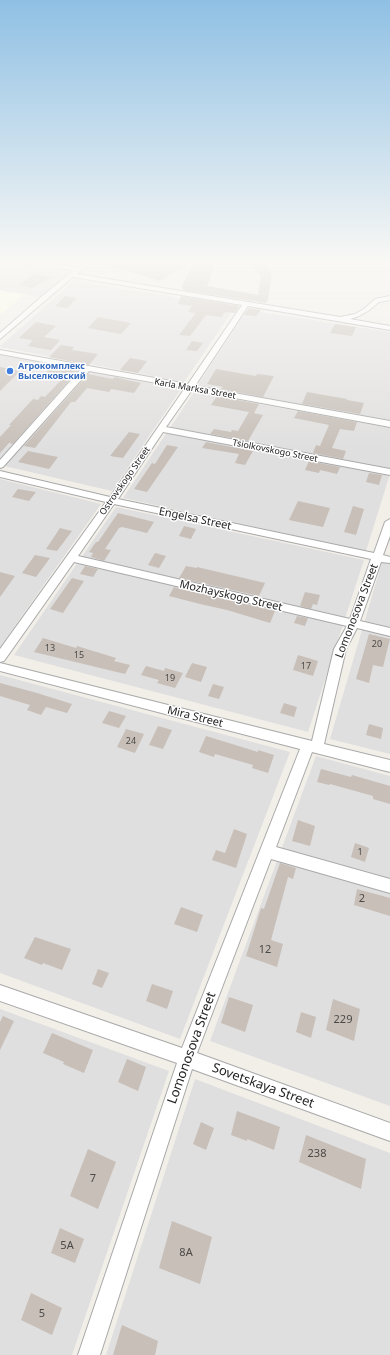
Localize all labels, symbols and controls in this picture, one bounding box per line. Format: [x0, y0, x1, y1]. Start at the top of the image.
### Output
place label: Агрокомплекс Выселковский [18, 361, 86, 382]
marker: Агрокомплекс Выселковский [5, 366, 15, 376]
street label: Karla Marksa Street [153, 377, 237, 401]
street label: Tsiolkovskogo Street [232, 437, 318, 465]
street label: Ostrovskogo Street [97, 445, 153, 517]
street label: Engelsa Street [158, 505, 232, 533]
street label: Lomonosova Street [333, 562, 381, 660]
street label: Mozhayskogo Street [178, 578, 284, 614]
house number: 20 [372, 639, 382, 649]
house number: 13 [45, 643, 55, 653]
house number: 15 [74, 650, 84, 660]
house number: 17 [301, 661, 311, 671]
house number: 19 [165, 673, 175, 683]
street label: Mira Street [166, 704, 224, 730]
house number: 24 [126, 736, 136, 746]
house number: 1 [357, 847, 363, 857]
house number: 2 [359, 892, 365, 906]
house number: 12 [259, 943, 271, 957]
street label: Lomonosova Street [164, 990, 220, 1106]
house number: 229 [334, 1013, 352, 1027]
street label: Sovetskaya Street [210, 1060, 316, 1112]
house number: 238 [308, 1147, 326, 1161]
house number: 7 [90, 1172, 96, 1186]
house number: 5А [60, 1239, 74, 1253]
house number: 8А [179, 1246, 193, 1260]
house number: 5 [39, 1307, 45, 1321]

